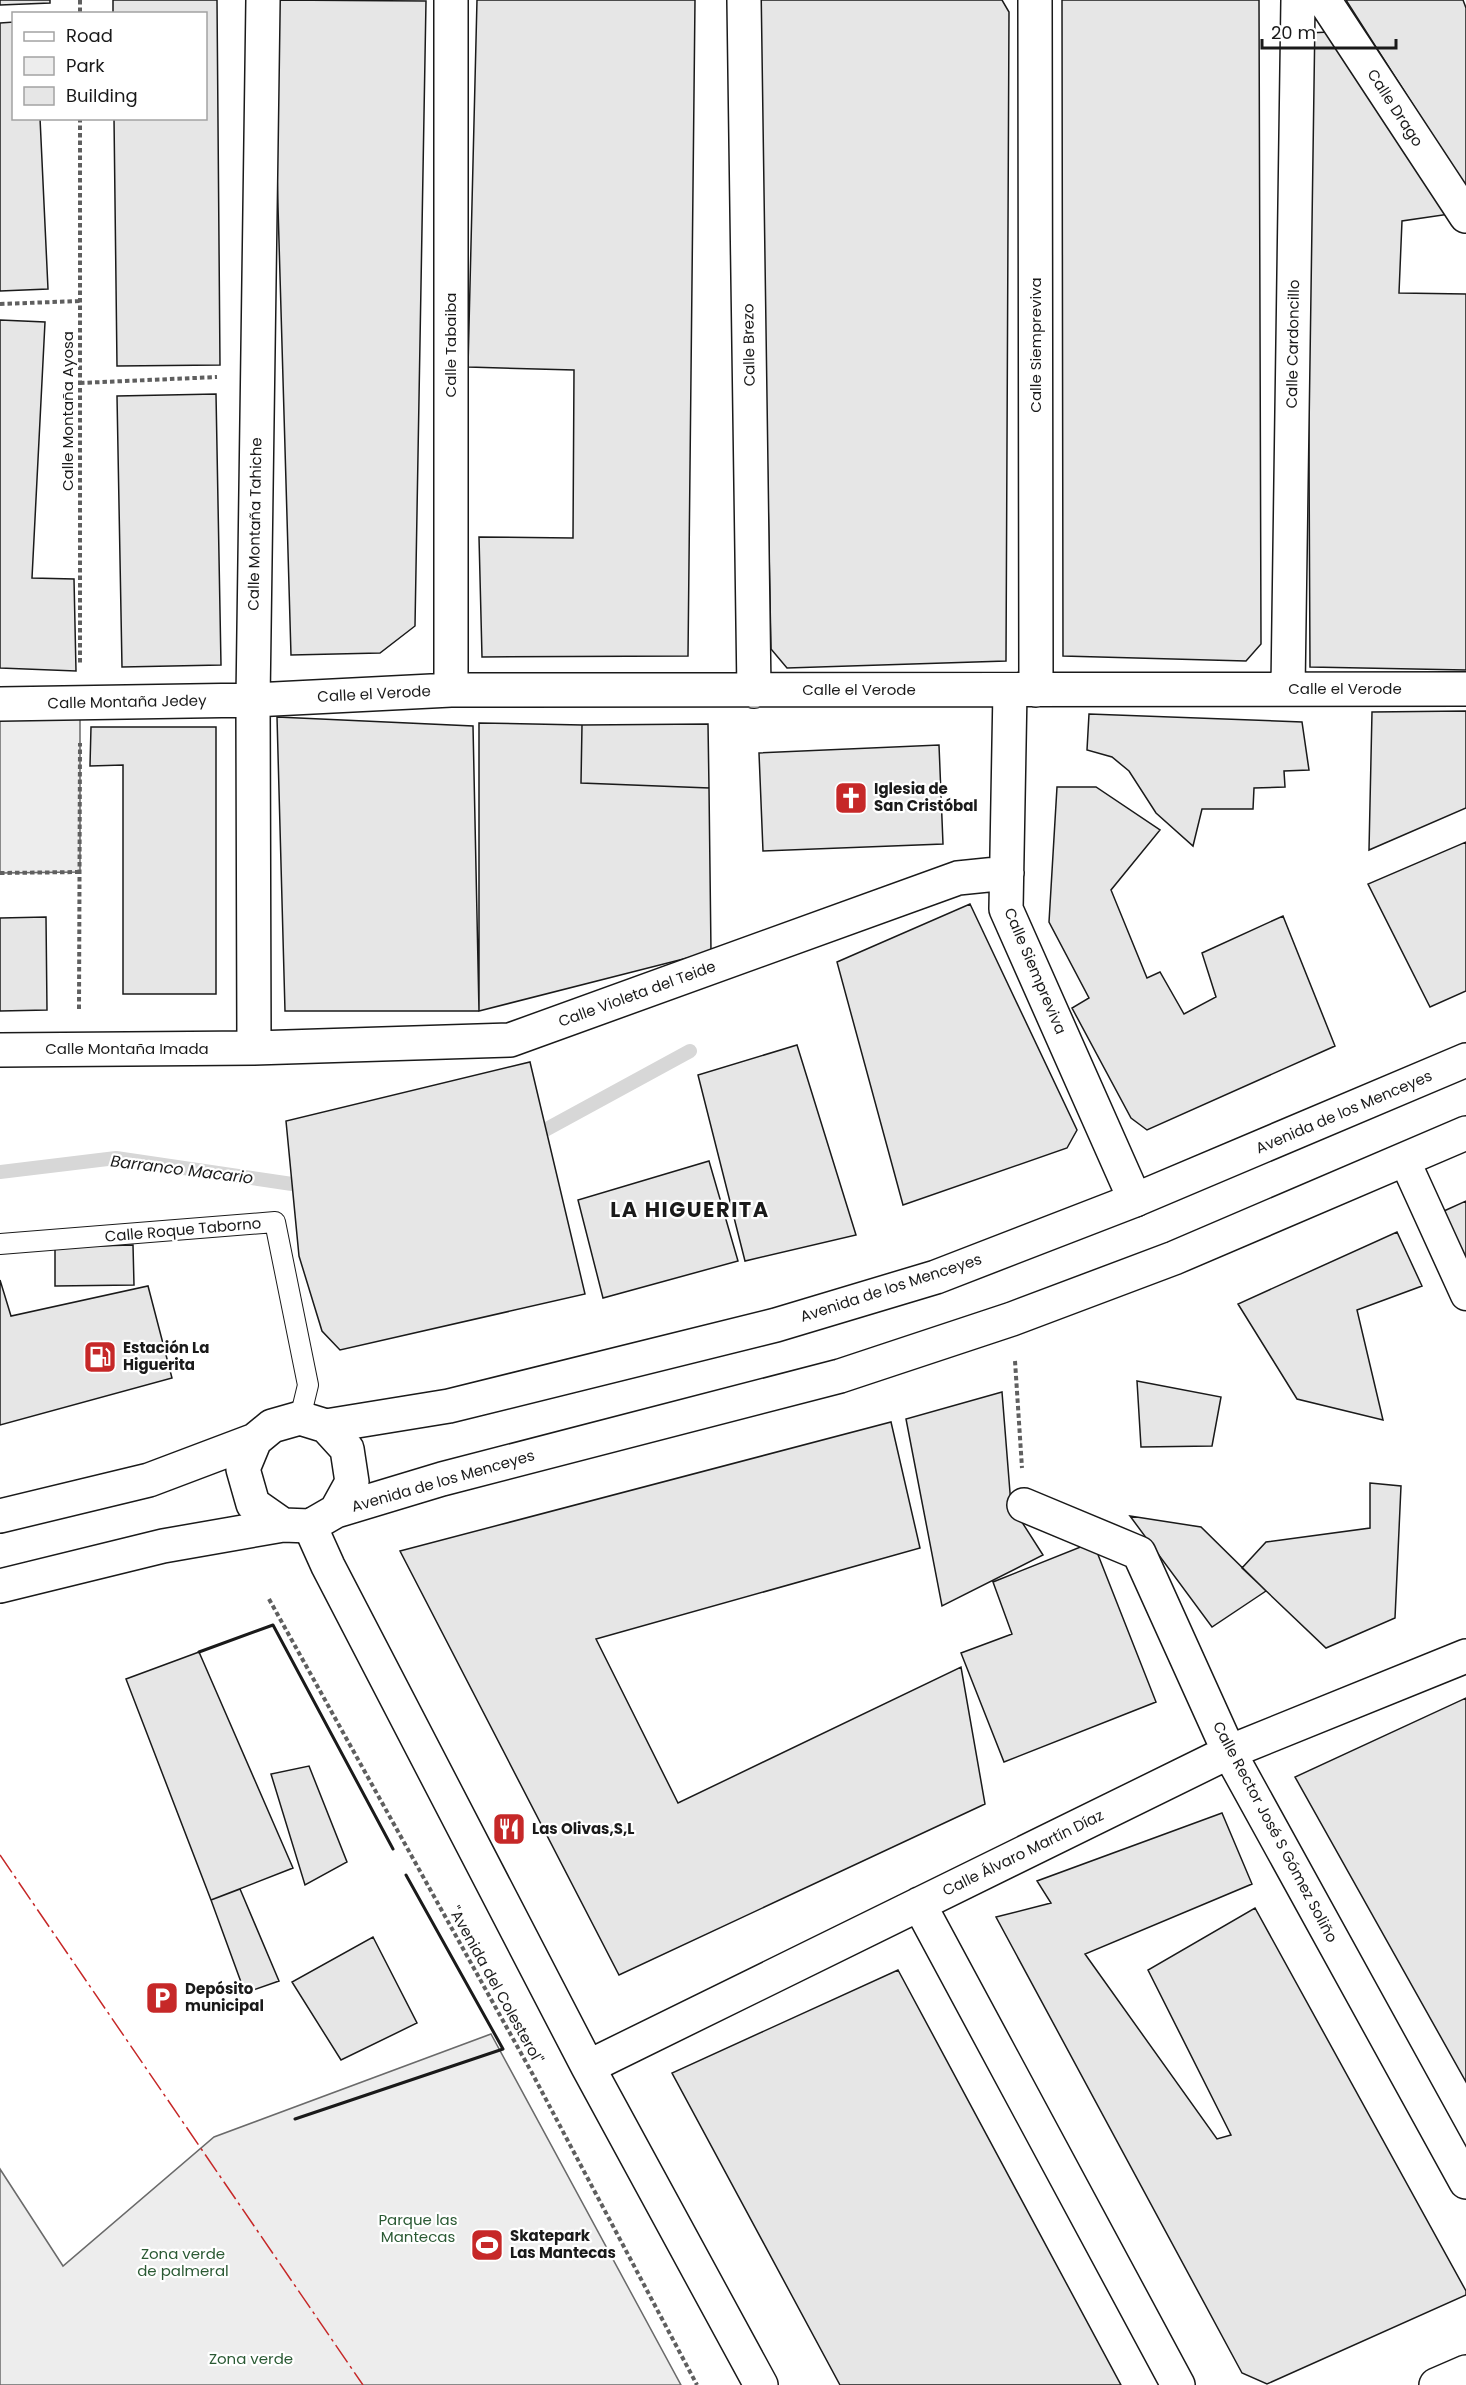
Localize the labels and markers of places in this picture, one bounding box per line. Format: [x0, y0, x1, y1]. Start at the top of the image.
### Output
place label: Iglesia de San Cristóbal [874, 778, 978, 816]
church icon: Iglesia de San Cristóbal [833, 780, 869, 816]
place label: Estación La Higuerita [123, 1337, 209, 1375]
fuel station icon: Estación La Higuerita [82, 1339, 118, 1375]
restaurant icon: Las Olivas,S,L [491, 1811, 527, 1847]
place label: Las Olivas,S,L [532, 1818, 634, 1839]
place label: Depósito municipal [185, 1978, 264, 2016]
parking icon: Depósito municipal [144, 1980, 180, 2016]
place label: Skatepark Las Mantecas [510, 2225, 616, 2263]
sports icon: Skatepark Las Mantecas [469, 2227, 505, 2263]

